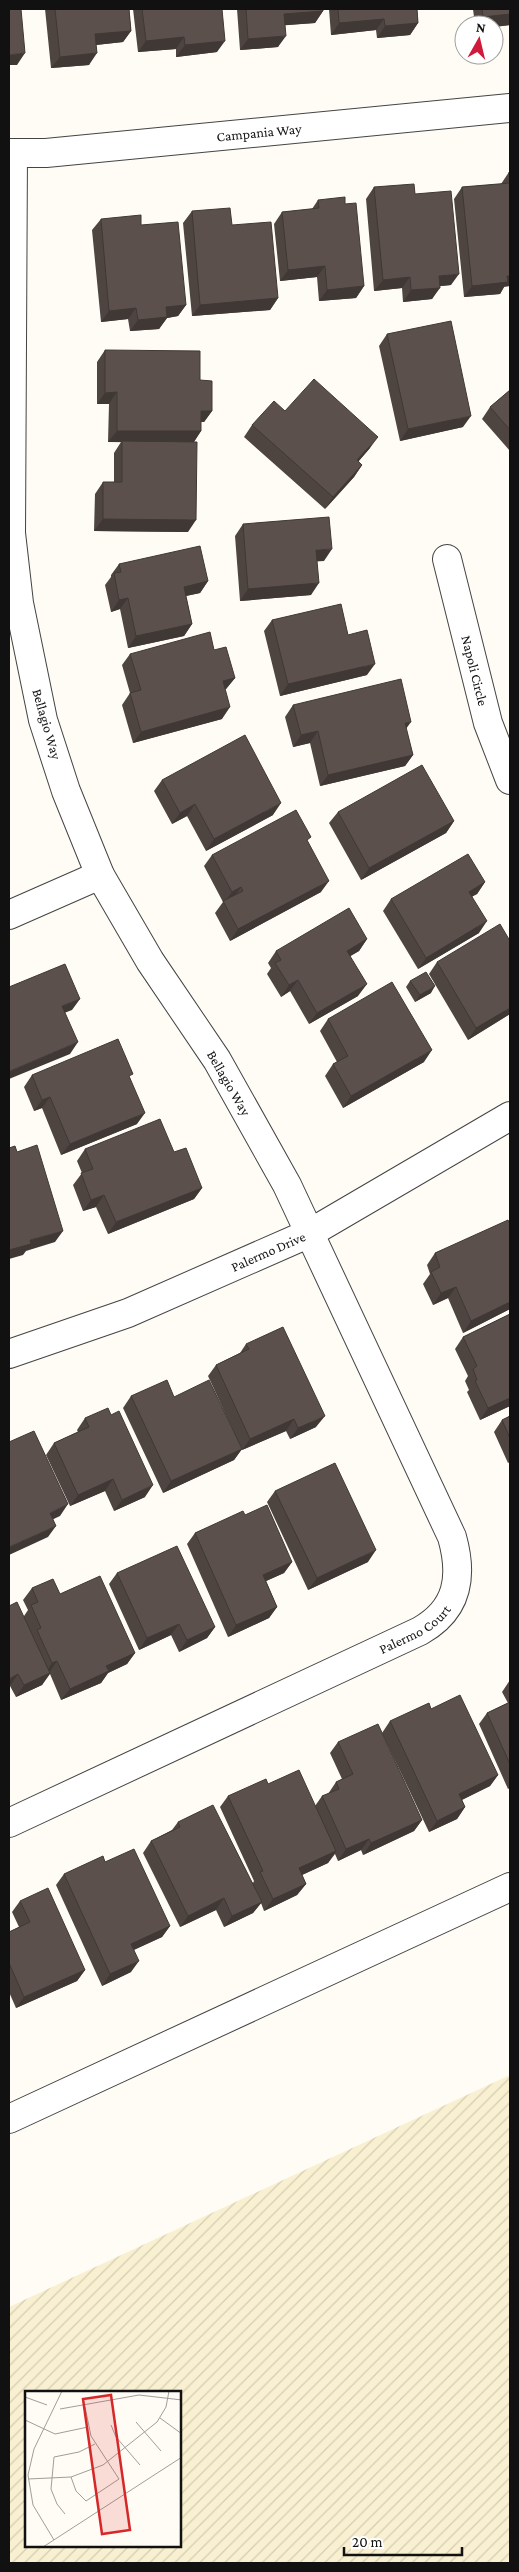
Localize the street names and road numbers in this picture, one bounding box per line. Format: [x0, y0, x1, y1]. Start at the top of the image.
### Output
street label: Campania Way [216, 120, 303, 144]
street label: Napoli Circle [458, 634, 491, 707]
street label: Bellagio Way [29, 687, 65, 762]
street label: Bellagio Way [204, 1048, 254, 1119]
street label: Palermo Drive [229, 1228, 308, 1275]
street label: Palermo Court [377, 1602, 454, 1657]

